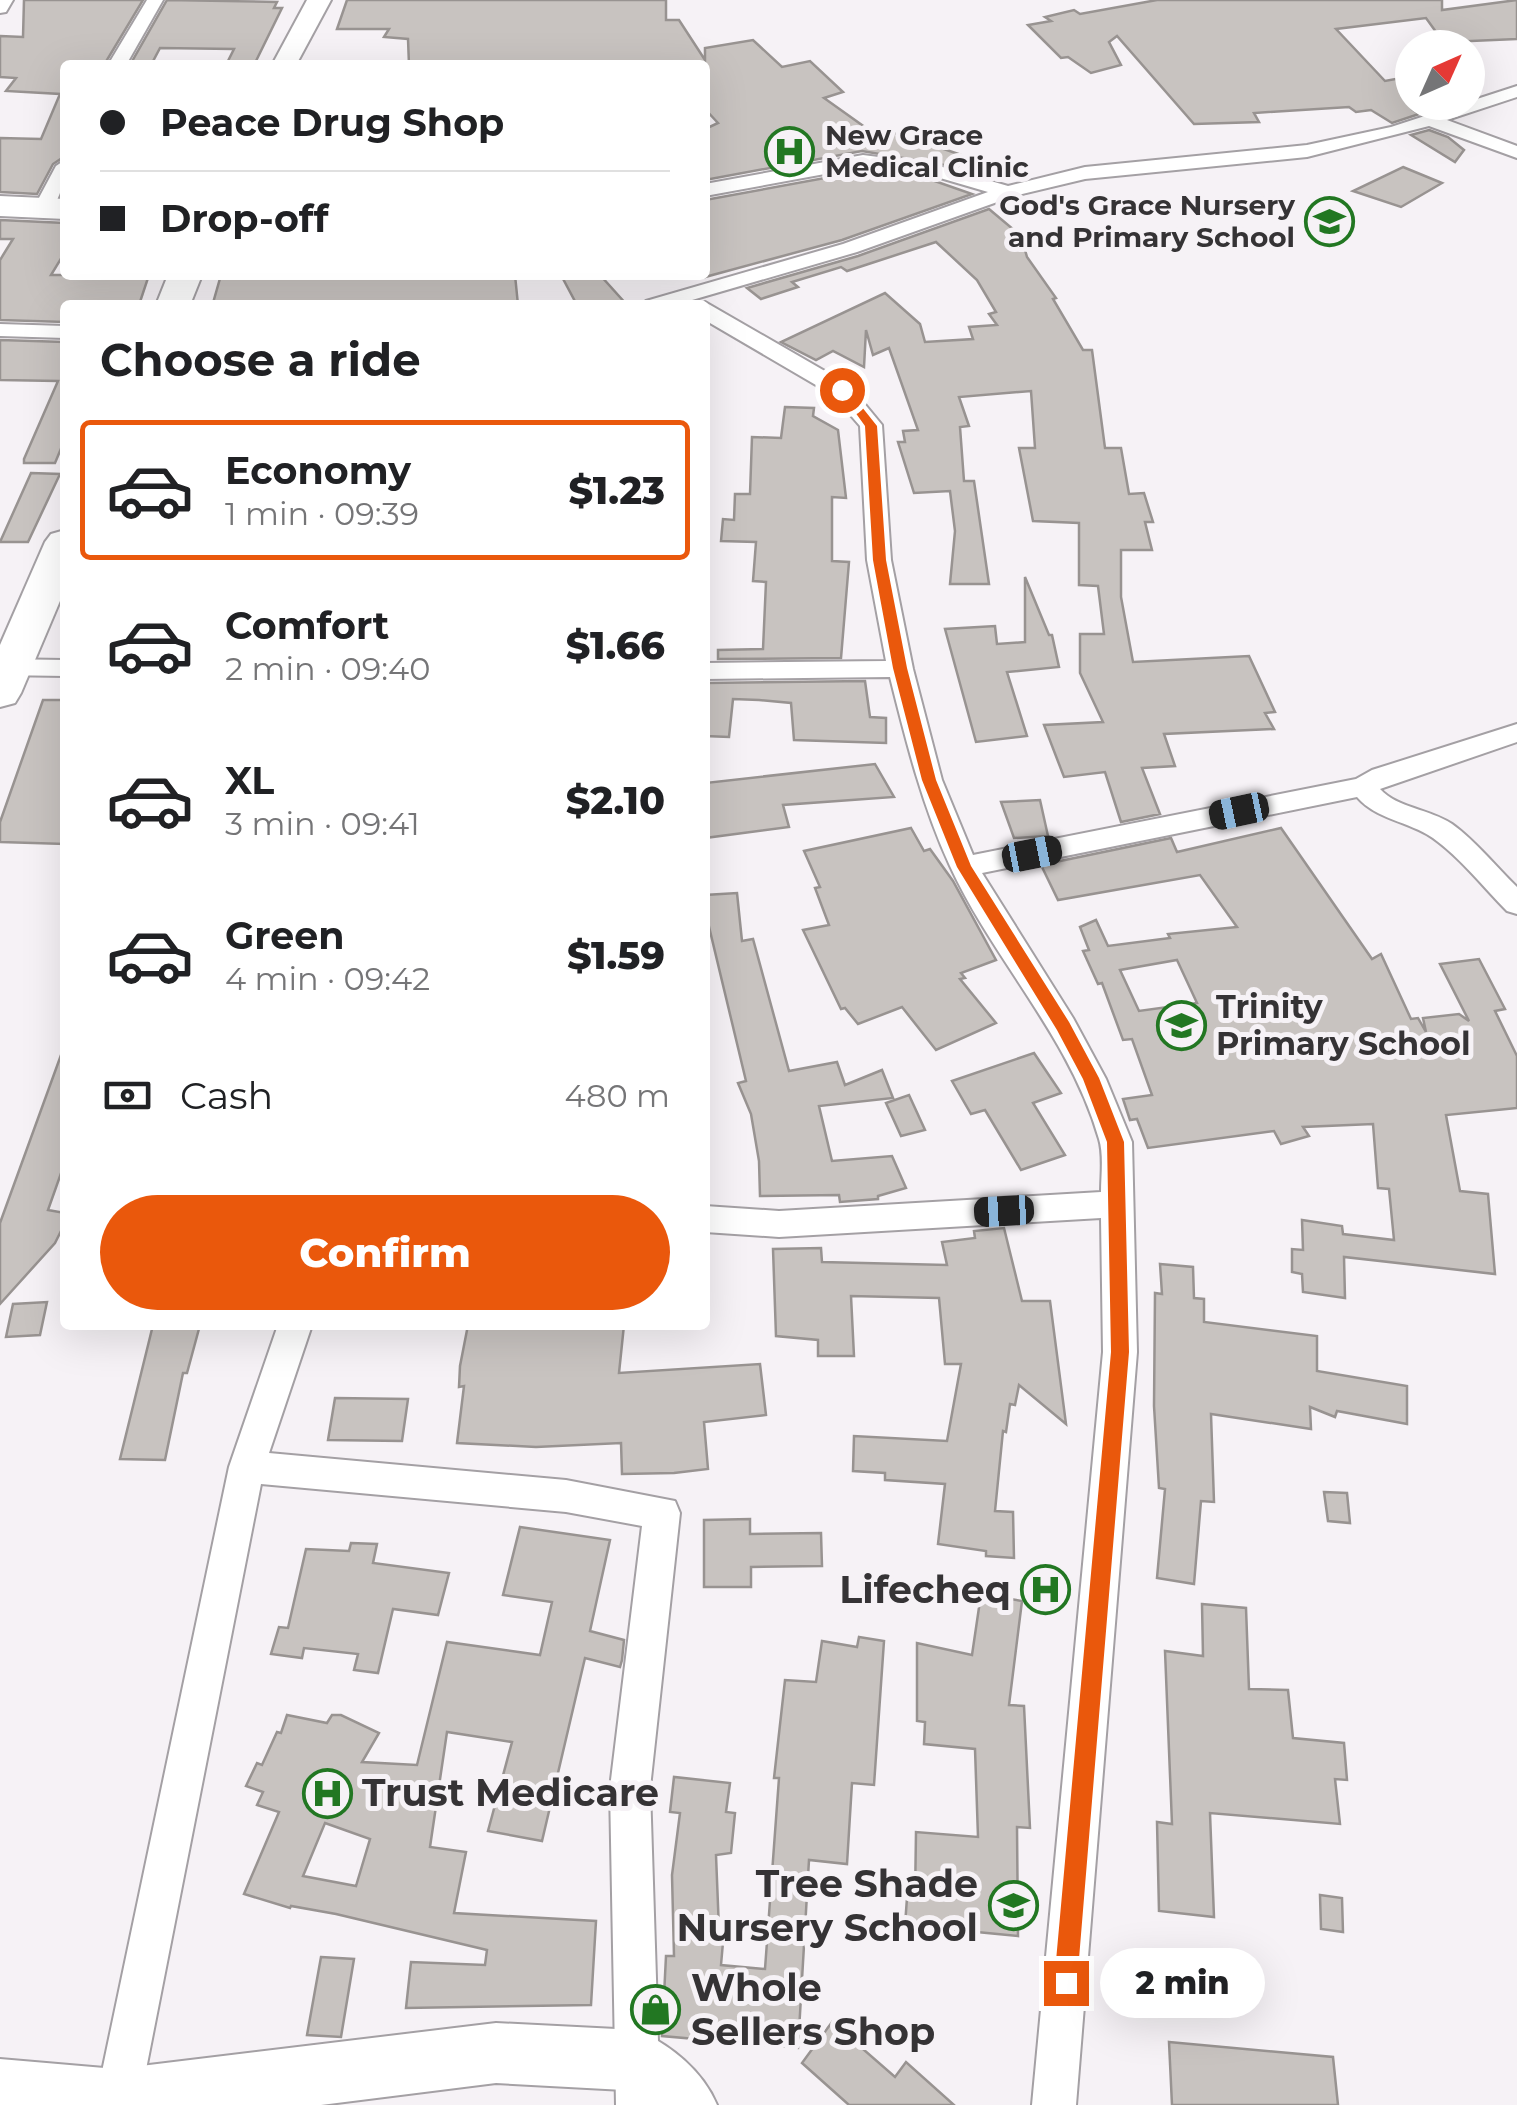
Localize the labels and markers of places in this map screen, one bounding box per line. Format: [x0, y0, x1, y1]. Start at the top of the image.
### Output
place label: New Grace Medical Clinic [825, 118, 1029, 184]
hospital icon: New Grace Medical Clinic [764, 125, 816, 177]
place label: God's Grace Nursery and Primary School [999, 188, 1295, 254]
school or university icon: God's Grace Nursery and Primary School [1304, 195, 1356, 247]
place label: Trinity Primary School [1216, 987, 1471, 1063]
school or university icon: Trinity Primary School [1155, 999, 1207, 1051]
hospital icon: Lifecheq [1020, 1564, 1072, 1616]
place label: Lifecheq [839, 1566, 1011, 1613]
hospital icon: Trust Medicare [301, 1767, 353, 1819]
place label: Trust Medicare [362, 1769, 659, 1816]
place label: Tree Shade Nursery School [677, 1860, 978, 1951]
school or university icon: Tree Shade Nursery School [987, 1880, 1039, 1932]
place label: Whole Sellers Shop [691, 1964, 935, 2055]
shop icon: Whole Sellers Shop [630, 1984, 682, 2036]

